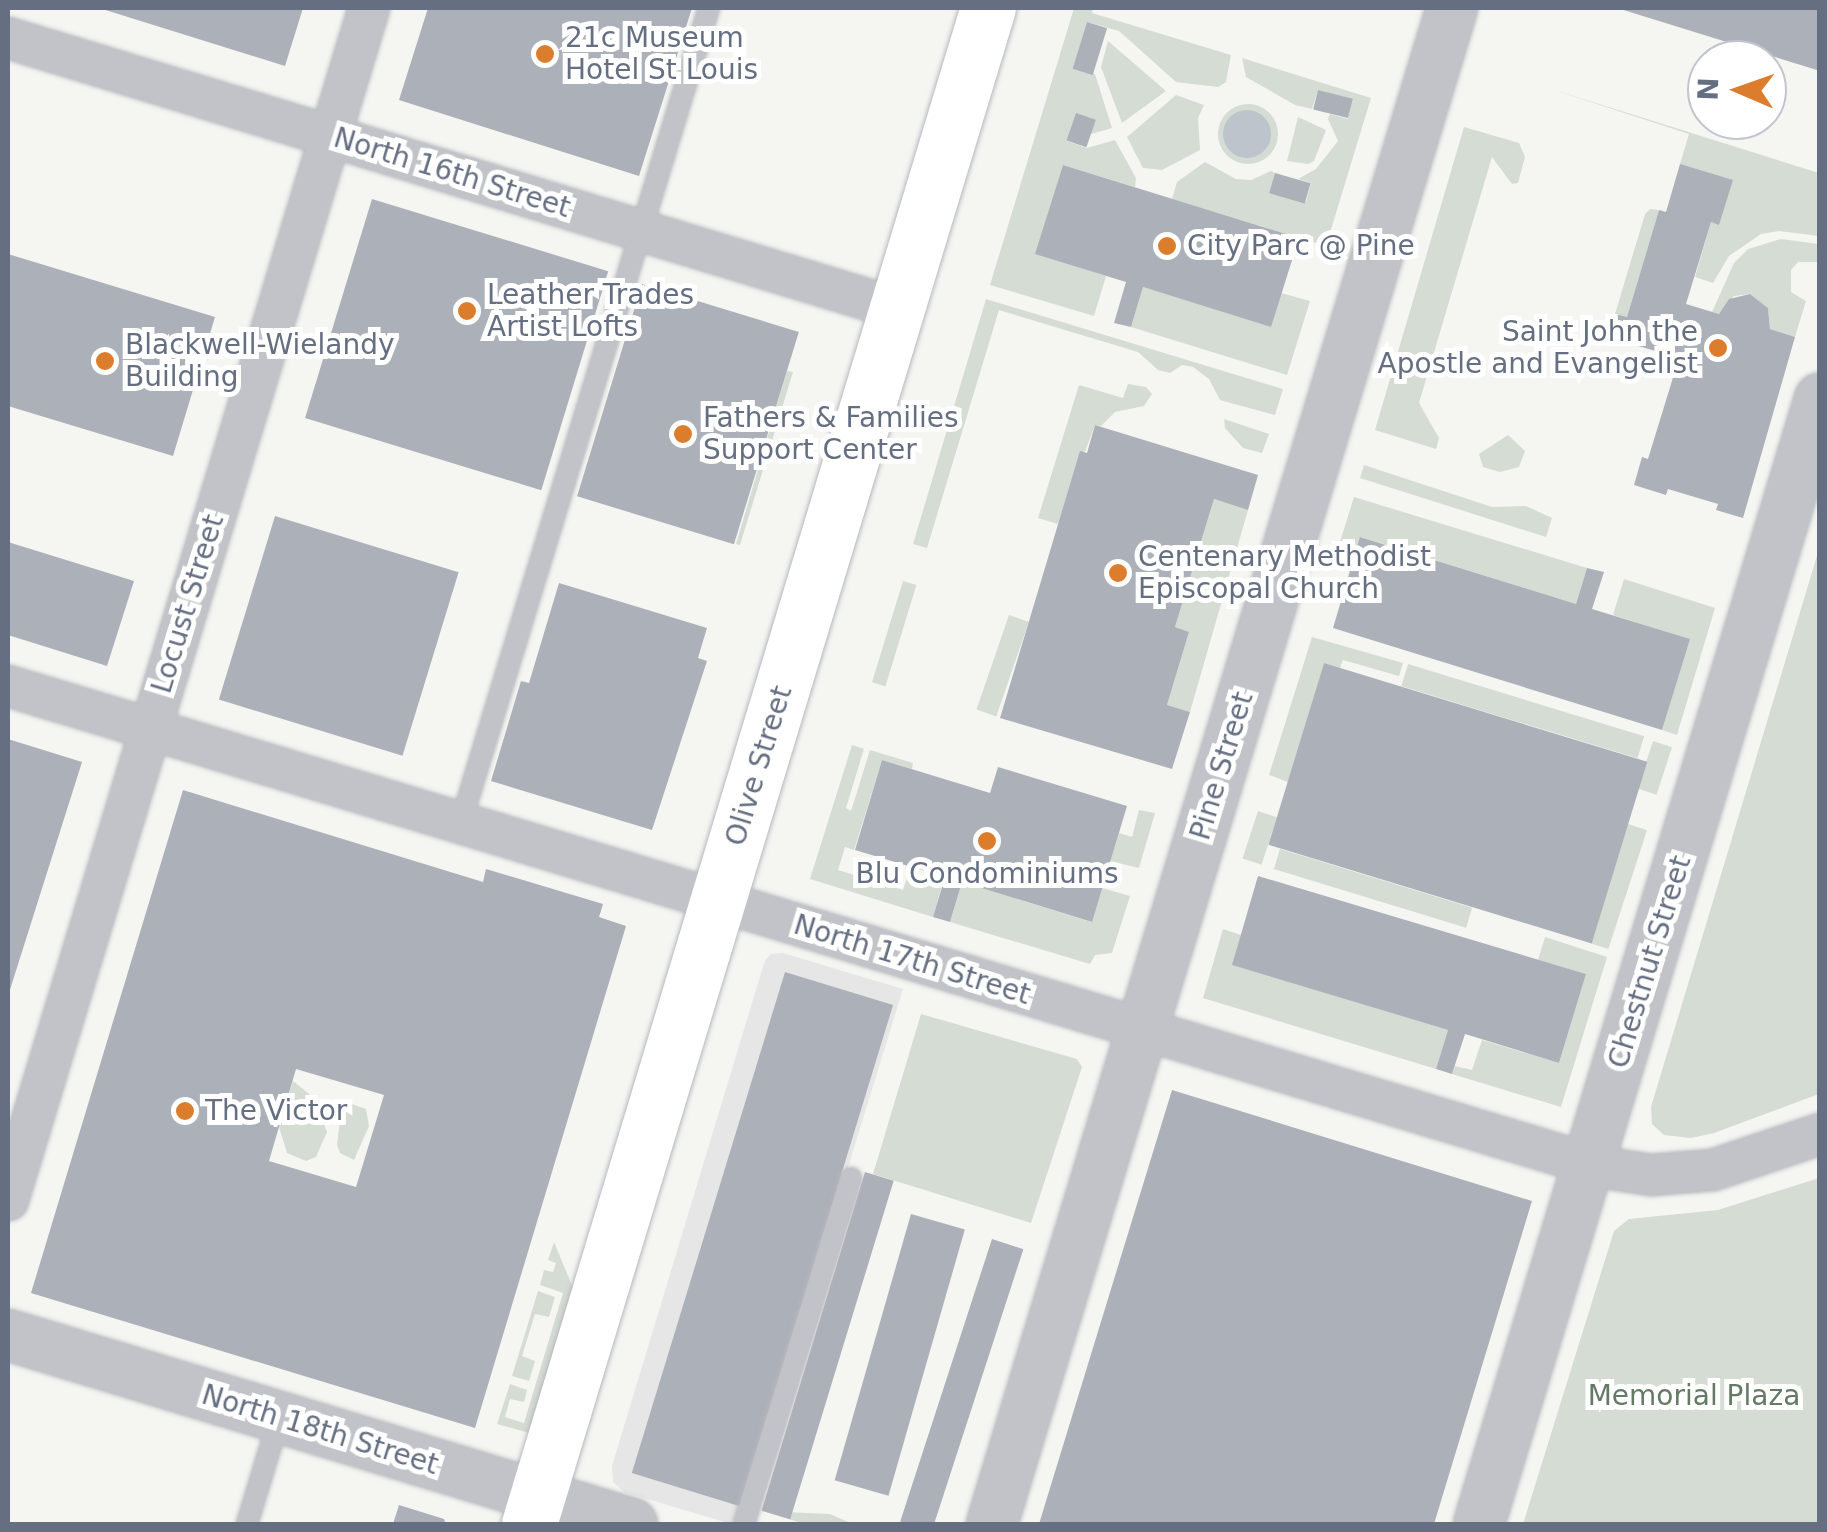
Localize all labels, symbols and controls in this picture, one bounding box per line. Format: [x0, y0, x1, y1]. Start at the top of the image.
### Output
place label: 21c Museum Hotel St Louis [565, 21, 758, 87]
north arrow [1687, 40, 1787, 140]
marker: 21c Museum Hotel St Louis [534, 43, 556, 65]
text: N [1692, 77, 1725, 101]
street label: North 16th Street [330, 121, 574, 225]
place label: City Parc @ Pine [1187, 229, 1415, 263]
marker: City Parc @ Pine [1156, 235, 1178, 257]
place label: Leather Trades Artist Lofts [487, 278, 694, 344]
marker: Leather Trades Artist Lofts [456, 300, 478, 322]
place label: Saint John the Apostle and Evangelist [1378, 315, 1698, 381]
place label: Blackwell-Wielandy Building [125, 328, 395, 394]
marker: Saint John the Apostle and Evangelist [1707, 337, 1729, 359]
marker: Blackwell-Wielandy Building [94, 350, 116, 372]
place label: Fathers & Families Support Center [703, 401, 958, 467]
marker: Fathers & Families Support Center [672, 423, 694, 445]
street label: Locust Street [145, 511, 231, 697]
place label: Centenary Methodist Episcopal Church [1138, 540, 1431, 606]
marker: Centenary Methodist Episcopal Church [1107, 562, 1129, 584]
street label: Olive Street [719, 682, 799, 850]
street label: Pine Street [1184, 688, 1260, 844]
marker: Blu Condominiums [976, 830, 998, 852]
street label: Chestnut Street [1602, 852, 1698, 1072]
place label: Blu Condominiums [855, 857, 1119, 891]
street label: North 17th Street [790, 908, 1034, 1012]
place label: The Victor [205, 1094, 347, 1128]
marker: The Victor [174, 1100, 196, 1122]
street label: North 18th Street [198, 1378, 442, 1482]
park label: Memorial Plaza [1588, 1379, 1800, 1413]

